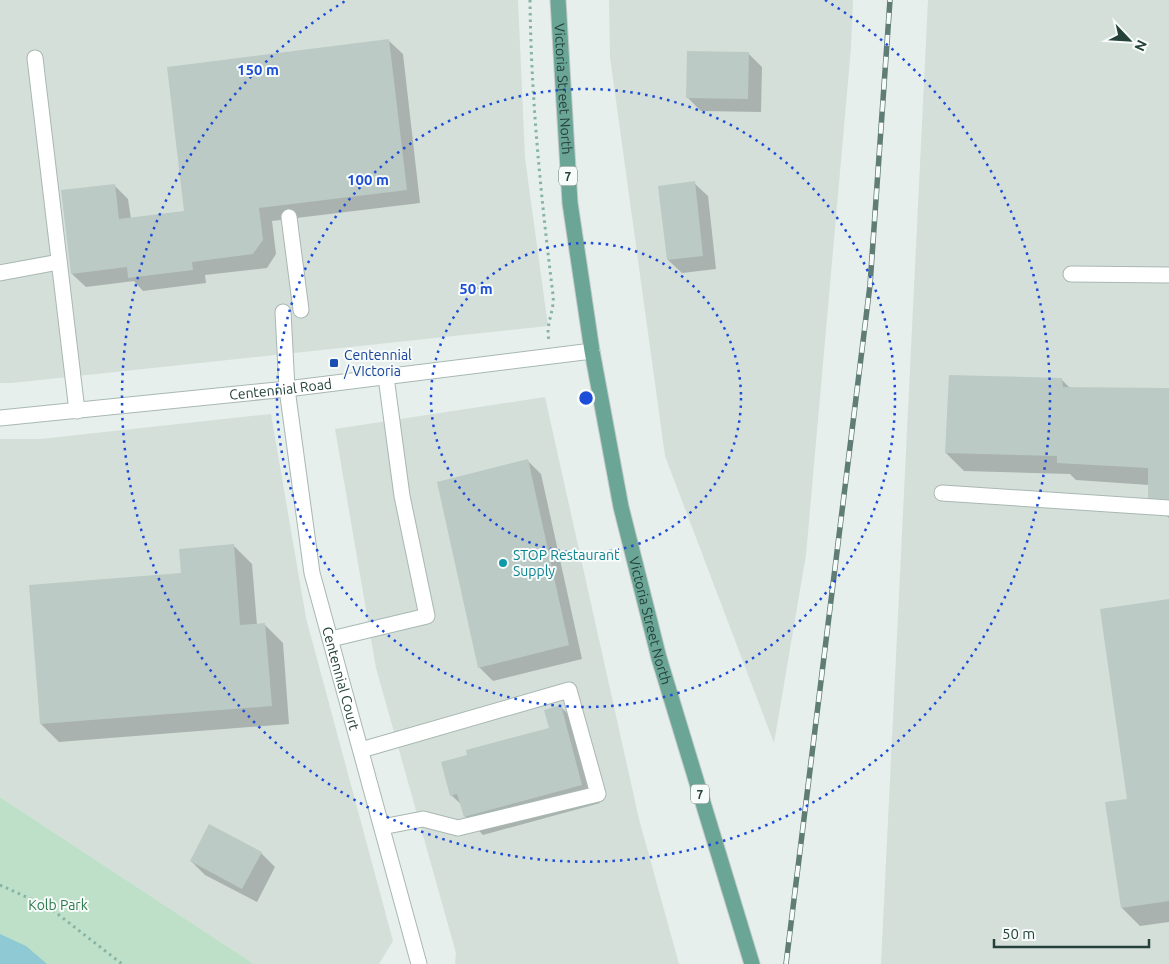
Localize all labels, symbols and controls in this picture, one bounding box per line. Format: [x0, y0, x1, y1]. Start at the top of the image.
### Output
north arrow [1104, 15, 1154, 65]
street label: Victoria Street North [551, 23, 575, 155]
text: N [1131, 37, 1150, 54]
text: 150 m [237, 61, 279, 78]
road number: 7 [559, 167, 577, 186]
text: 100 m [347, 171, 389, 188]
text: 50 m [459, 280, 493, 297]
place label: Centennial / VIctoria [343, 347, 412, 379]
marker: Centennial / VIctoria [328, 357, 340, 369]
street label: Centennial Road [228, 375, 333, 403]
centre of rings [577, 389, 595, 407]
place label: STOP Restaurant Supply [513, 547, 620, 579]
street label: Victoria Street North [626, 555, 675, 687]
marker: STOP Restaurant Supply [497, 557, 509, 569]
street label: Centennial Court [319, 625, 363, 732]
road number: 7 [691, 784, 709, 804]
park label: Kolb Park [28, 897, 88, 913]
scale bar [994, 916, 1149, 948]
text: 50 m [1002, 925, 1035, 942]

